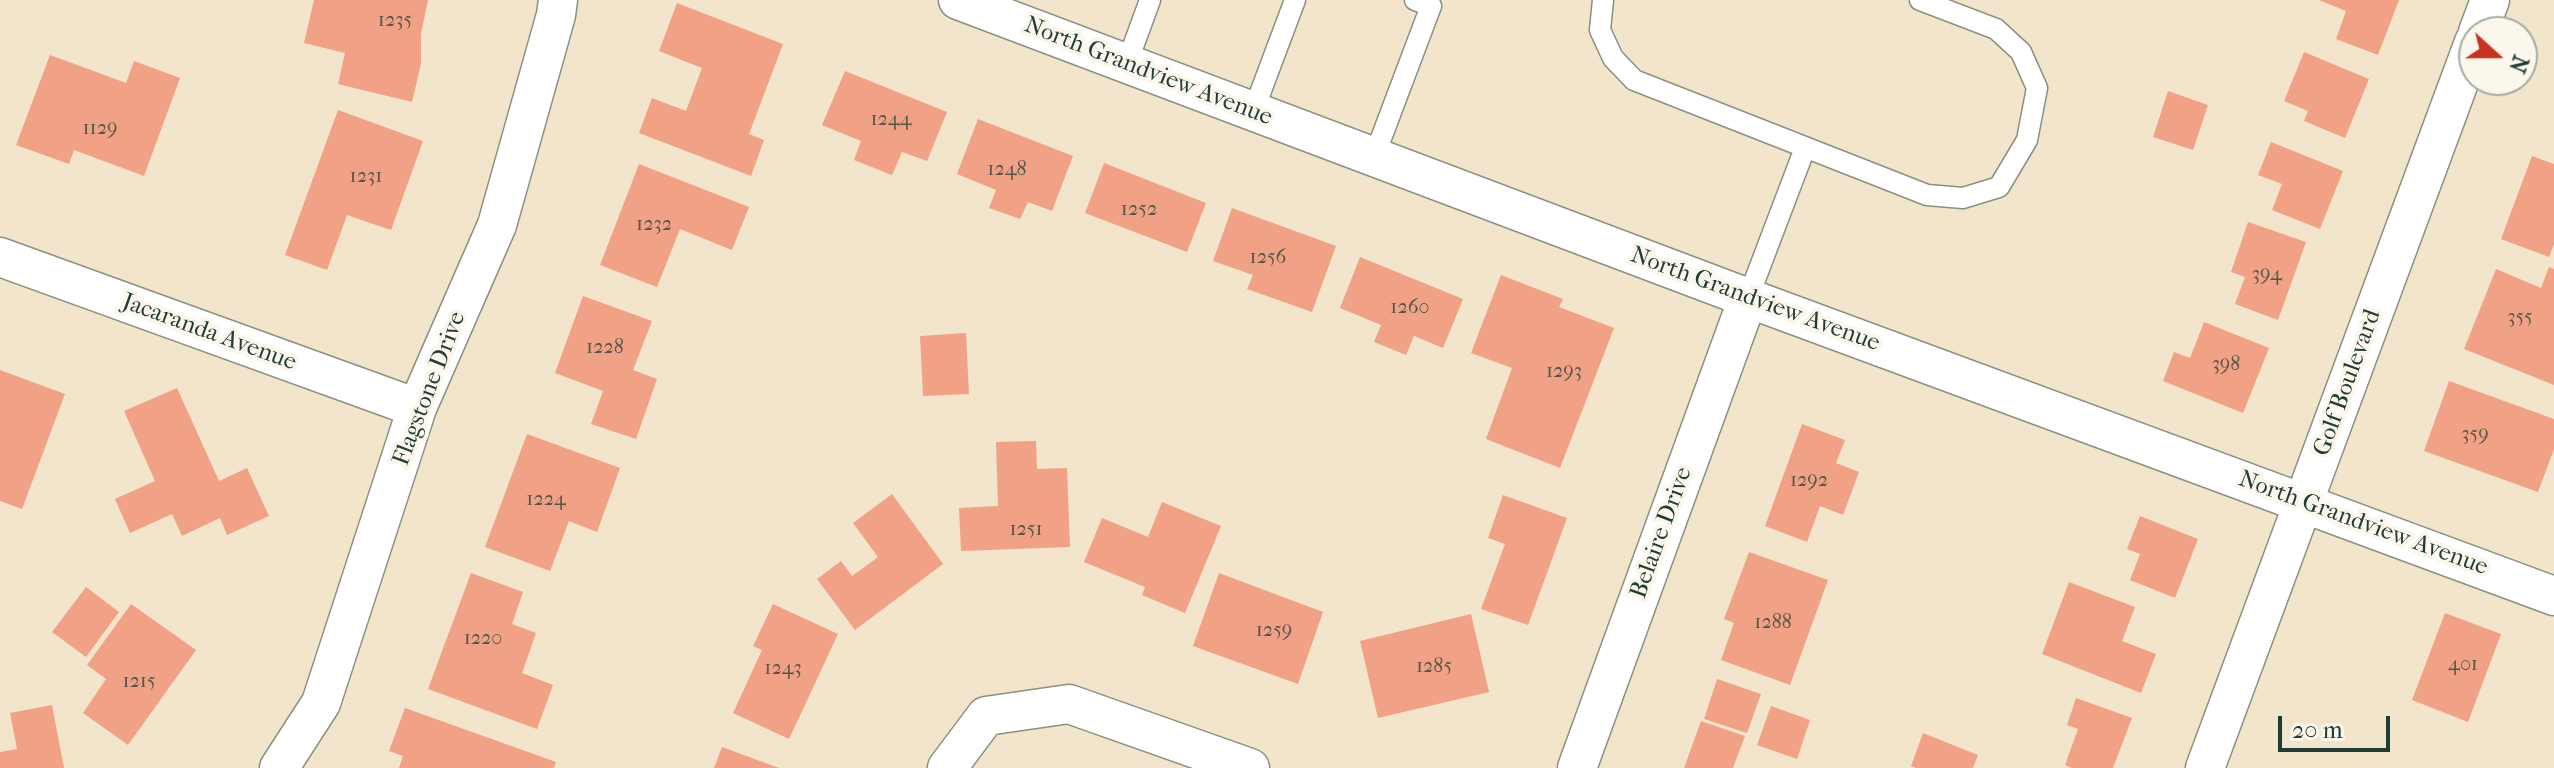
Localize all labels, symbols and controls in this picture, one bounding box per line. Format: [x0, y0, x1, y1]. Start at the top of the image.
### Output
house number: 1235 [378, 9, 412, 33]
street label: North Grandview Avenue [1020, 11, 1276, 133]
north arrow [2458, 16, 2538, 96]
text: N [2503, 51, 2534, 76]
house number: 1244 [870, 108, 912, 132]
house number: 1129 [82, 117, 118, 141]
house number: 1248 [987, 158, 1027, 182]
house number: 1231 [350, 165, 382, 189]
house number: 1252 [1121, 198, 1157, 222]
house number: 1232 [636, 213, 672, 237]
street label: North Grandview Avenue [1626, 241, 1884, 359]
house number: 1256 [1250, 246, 1286, 270]
house number: 394 [2252, 263, 2282, 287]
street label: Jacaranda Avenue [118, 288, 300, 378]
house number: 1260 [1390, 296, 1430, 320]
street label: Golf Boulevard [2308, 306, 2388, 460]
house number: 355 [2507, 306, 2533, 330]
street label: Flagstone Drive [387, 308, 473, 470]
house number: 1228 [586, 336, 624, 360]
house number: 398 [2212, 353, 2240, 377]
house number: 1293 [1546, 360, 1582, 384]
house number: 359 [2461, 423, 2489, 447]
street label: Belaire Drive [1625, 463, 1699, 603]
street label: North Grandview Avenue [2234, 465, 2492, 583]
house number: 1292 [1790, 469, 1828, 493]
house number: 1224 [526, 488, 566, 512]
house number: 1251 [1009, 518, 1043, 542]
house number: 1288 [1754, 611, 1792, 635]
house number: 1259 [1256, 619, 1292, 643]
house number: 1220 [464, 627, 502, 651]
house number: 401 [2448, 653, 2478, 677]
house number: 1285 [1416, 655, 1452, 679]
house number: 1243 [764, 657, 802, 681]
house number: 1215 [122, 670, 156, 694]
scale bar [2282, 700, 2394, 750]
text: 20 m [2292, 716, 2343, 744]

